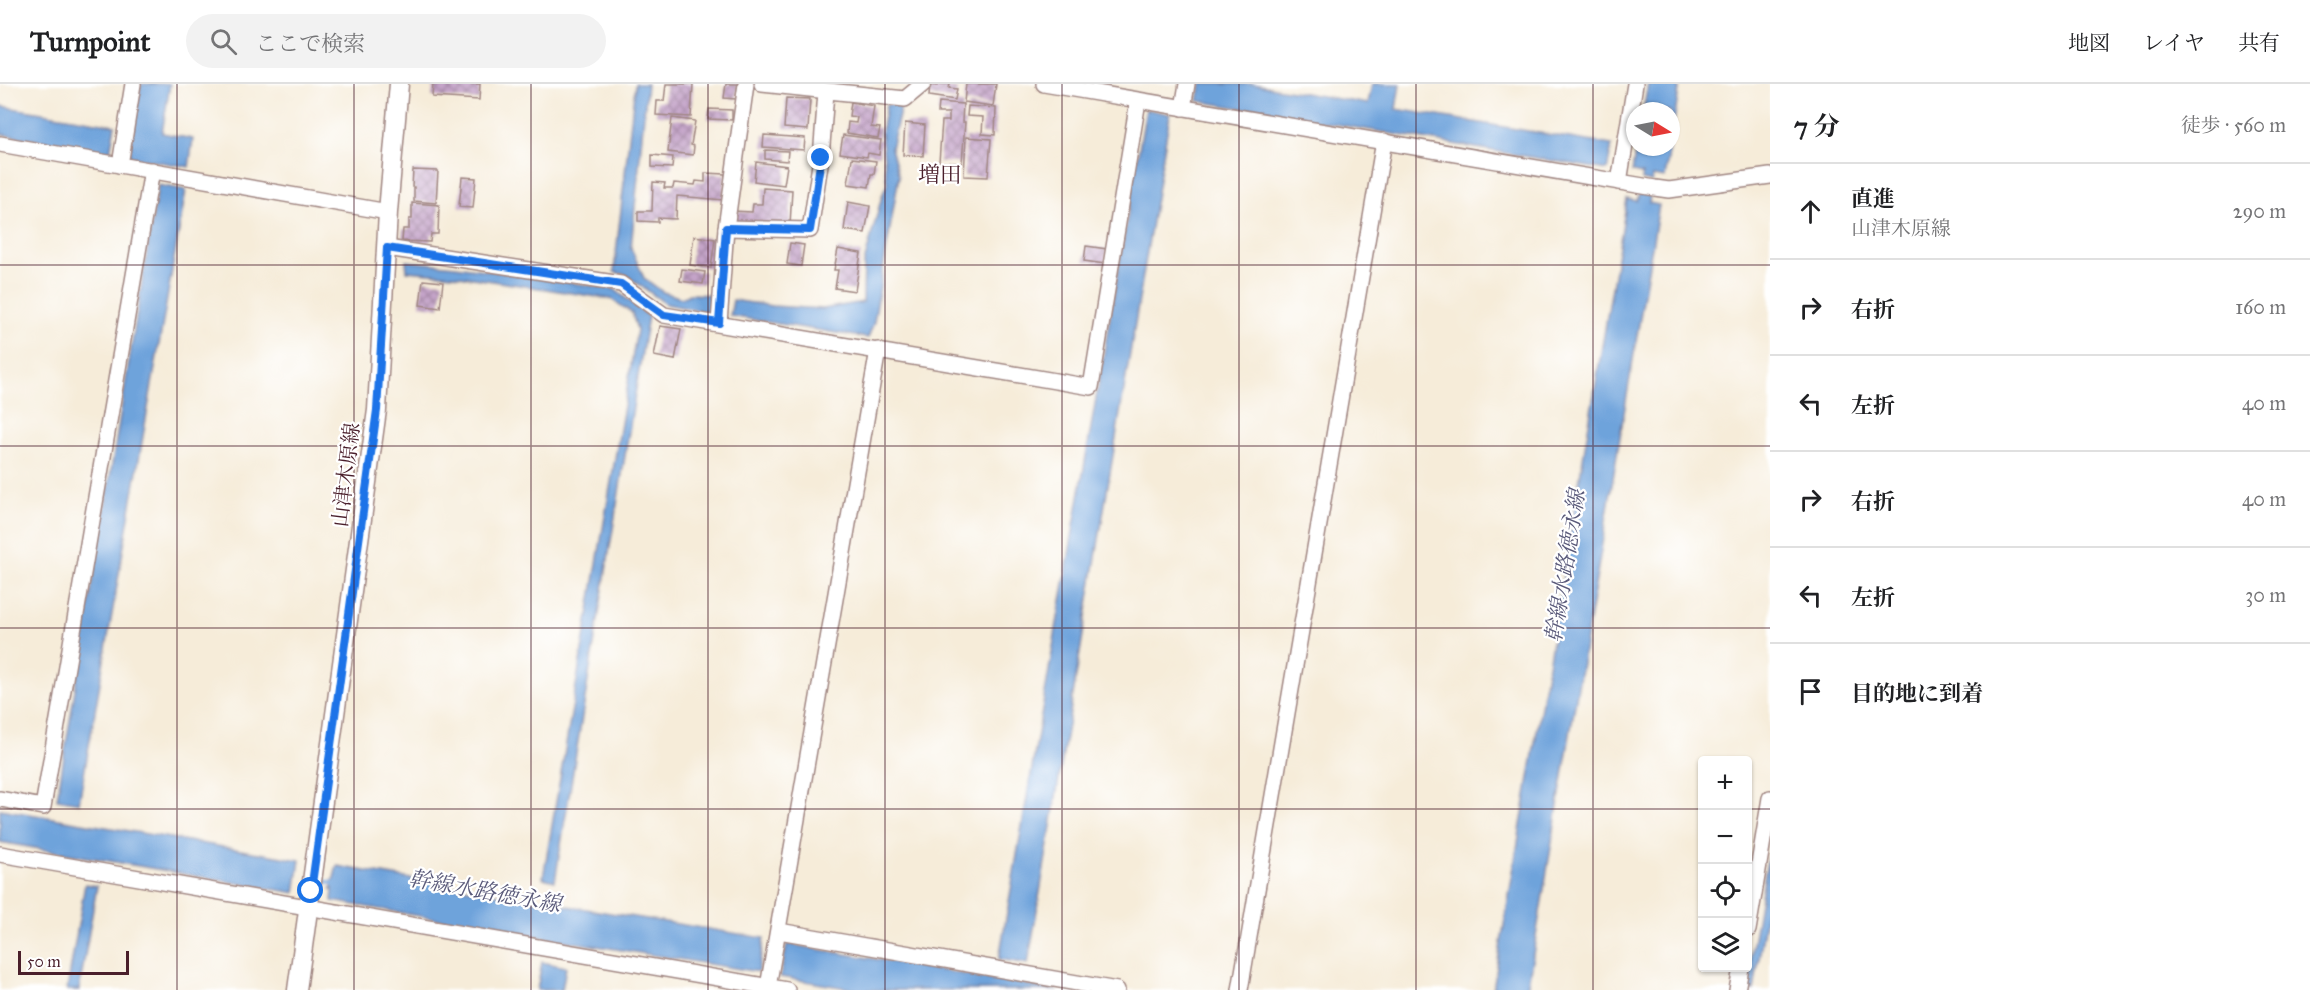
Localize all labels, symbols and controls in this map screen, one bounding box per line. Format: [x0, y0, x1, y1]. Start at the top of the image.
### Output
search box [186, 14, 606, 68]
text: Turnpoint [30, 24, 150, 59]
icon: search [207, 25, 240, 58]
text: ここで検索 [255, 30, 365, 57]
text: 地図 [2068, 30, 2110, 56]
text: レイヤ [2143, 30, 2205, 56]
text: 共有 [2238, 30, 2280, 56]
north arrow [1626, 102, 1680, 156]
text: 7 分 [1794, 110, 1839, 142]
text: 徒歩 · 560 m [2181, 113, 2286, 137]
route end [807, 144, 833, 170]
district label: 増田 [918, 161, 962, 188]
text: 直進 [1851, 185, 1895, 212]
icon: ahead [1794, 195, 1827, 228]
text: 290 m [2233, 199, 2286, 223]
text: 山津木原線 [1851, 216, 1951, 240]
icon: right [1794, 291, 1827, 324]
text: 160 m [2235, 295, 2286, 319]
text: 右折 [1851, 296, 1895, 323]
icon: left [1794, 387, 1827, 420]
text: 40 m [2242, 391, 2286, 415]
text: 左折 [1851, 392, 1895, 419]
street label: 山津木原線 [327, 421, 365, 529]
icon: right [1794, 483, 1827, 516]
water label: 幹線水路徳永線 [1540, 485, 1591, 644]
text: 40 m [2242, 487, 2286, 511]
text: 右折 [1851, 488, 1895, 515]
icon: left [1794, 579, 1827, 612]
text: 30 m [2245, 583, 2286, 607]
text: 左折 [1851, 584, 1895, 611]
icon: arrive [1794, 675, 1827, 708]
text: 目的地に到着 [1851, 680, 1983, 707]
map controls [1698, 756, 1752, 972]
button: + [1698, 756, 1752, 810]
button: − [1698, 810, 1752, 864]
water label: 幹線水路徳永線 [407, 864, 566, 918]
button: locate [1698, 864, 1752, 918]
route start [297, 877, 323, 903]
button: layers [1698, 918, 1752, 972]
scale bar [18, 948, 129, 976]
text: 50 m [27, 952, 61, 971]

